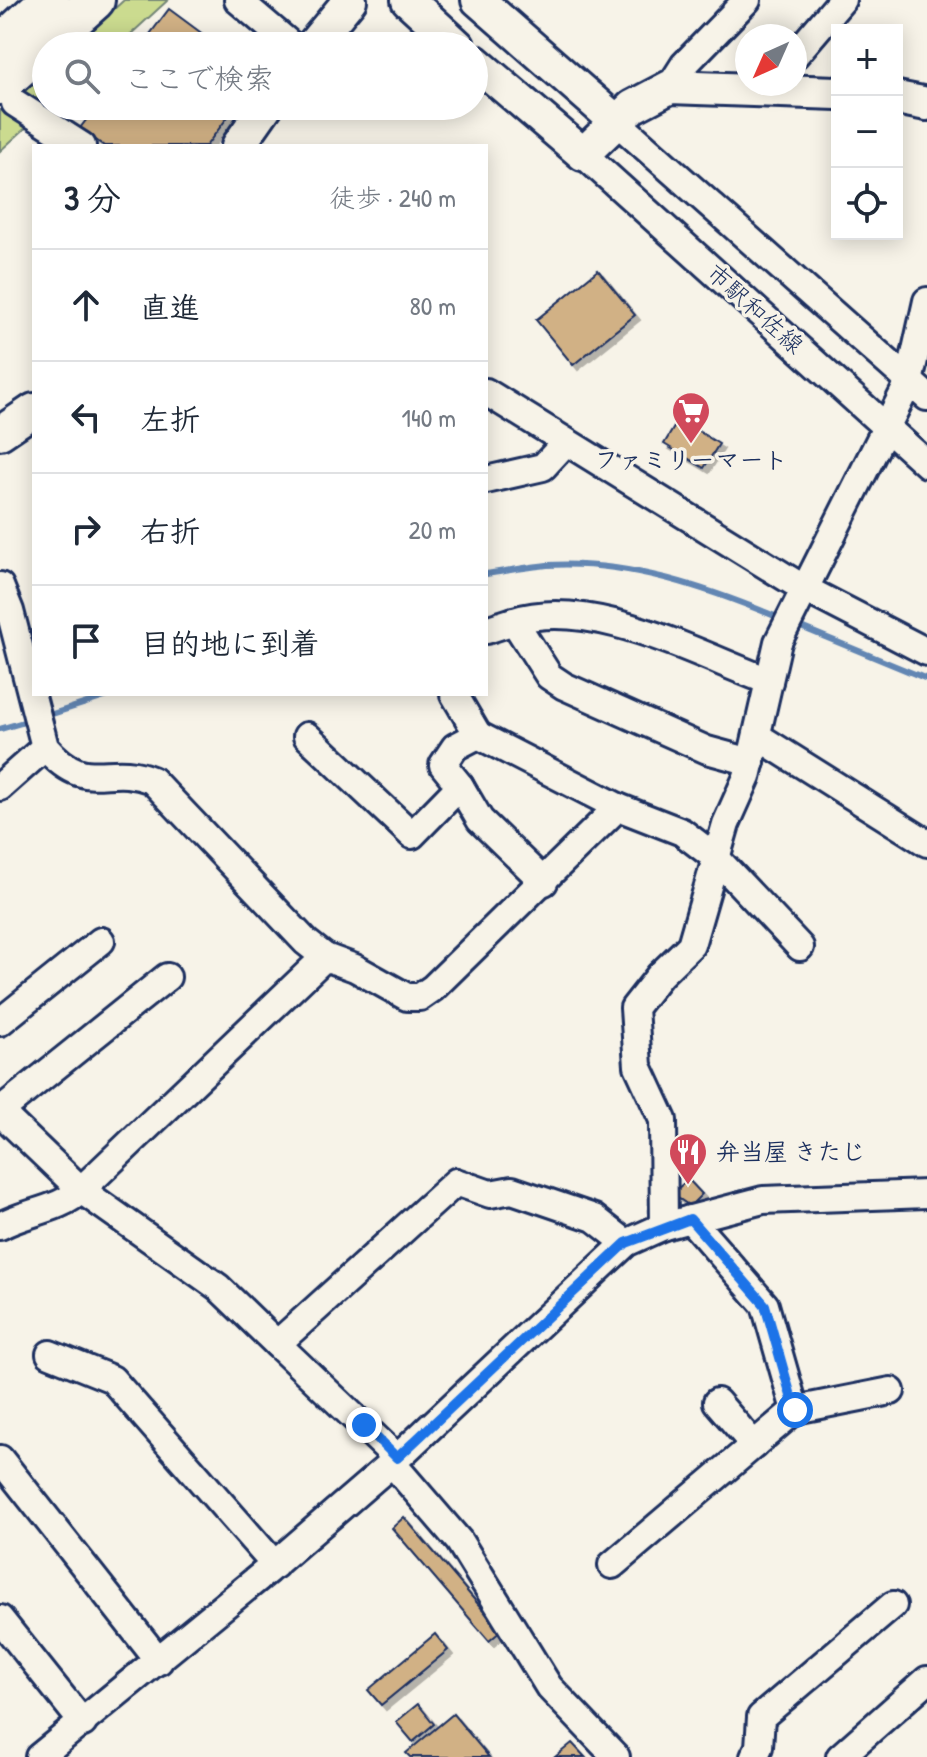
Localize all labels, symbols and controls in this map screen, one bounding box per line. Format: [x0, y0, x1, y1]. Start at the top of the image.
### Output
north arrow [735, 24, 807, 96]
map controls [831, 24, 903, 240]
button: + [831, 24, 903, 96]
search box [32, 32, 488, 120]
icon: search [60, 54, 104, 98]
text: ここで検索 [124, 58, 274, 98]
button: − [831, 96, 903, 168]
button: locate [831, 168, 903, 240]
text: 3 分 [64, 175, 121, 221]
text: 徒歩 · 240 m [330, 180, 456, 215]
street label: 市駅和佐線 [700, 256, 811, 360]
icon: ahead [64, 283, 108, 327]
text: 直進 [140, 287, 200, 327]
text: 80 m [409, 288, 456, 323]
supermarket icon: ファミリーマート [670, 390, 712, 445]
icon: left [64, 395, 108, 439]
text: 左折 [140, 399, 200, 439]
text: 140 m [402, 400, 456, 435]
place label: ファミリーマート [595, 443, 787, 475]
icon: right [64, 507, 108, 551]
text: 右折 [140, 511, 200, 551]
text: 20 m [409, 512, 456, 547]
icon: arrive [64, 619, 108, 663]
text: 目的地に到着 [140, 623, 320, 663]
restaurant icon: 弁当屋 きたじ [667, 1131, 709, 1186]
place label: 弁当屋 きたじ [716, 1135, 866, 1167]
route start [777, 1392, 813, 1428]
route end [346, 1407, 382, 1443]

